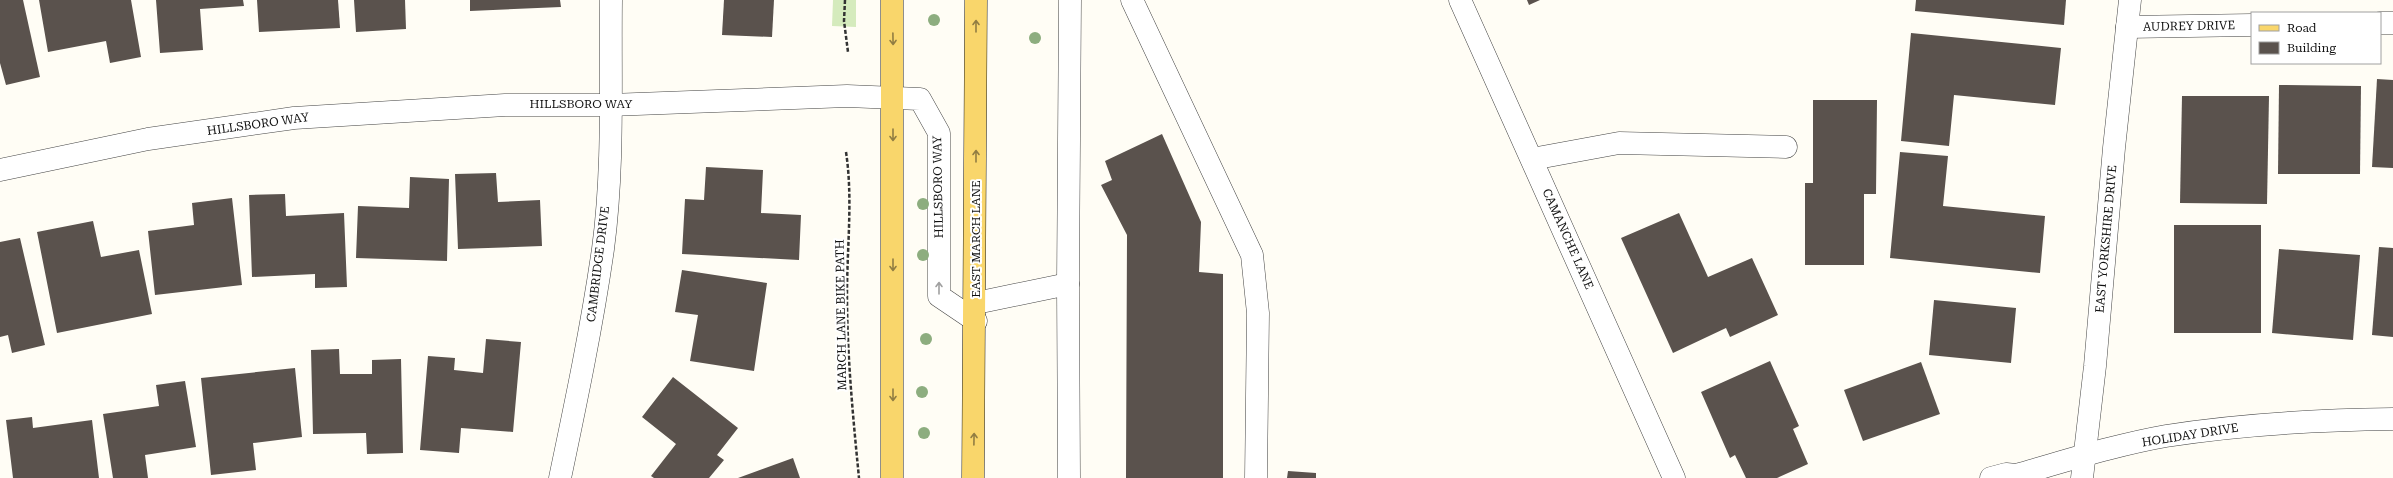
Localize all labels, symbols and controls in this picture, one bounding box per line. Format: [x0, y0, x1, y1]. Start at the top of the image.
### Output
legend [2251, 12, 2381, 64]
street label: AUDREY DRIVE [2143, 18, 2235, 34]
one-way arrow [972, 20, 980, 33]
text: Road [2287, 21, 2317, 35]
one-way arrow [889, 32, 897, 45]
text: Building [2287, 41, 2336, 55]
street label: HILLSBORO WAY [530, 97, 633, 111]
street label: HILLSBORO WAY [206, 110, 311, 138]
one-way arrow [889, 128, 897, 141]
street label: HILLSBORO WAY [930, 135, 946, 239]
one-way arrow [972, 150, 980, 163]
street label: EAST YORKSHIRE DRIVE [2093, 164, 2119, 314]
street label: EAST MARCH LANE [969, 180, 983, 298]
street label: CAMANCHE LANE [1539, 186, 1597, 292]
street label: CAMBRIDGE DRIVE [584, 205, 612, 323]
street label: MARCH LANE BIKE PATH [833, 239, 849, 391]
one-way arrow [889, 258, 897, 271]
one-way arrow [935, 282, 943, 295]
one-way arrow [889, 388, 897, 401]
street label: HOLIDAY DRIVE [2141, 420, 2239, 450]
one-way arrow [970, 433, 978, 446]

